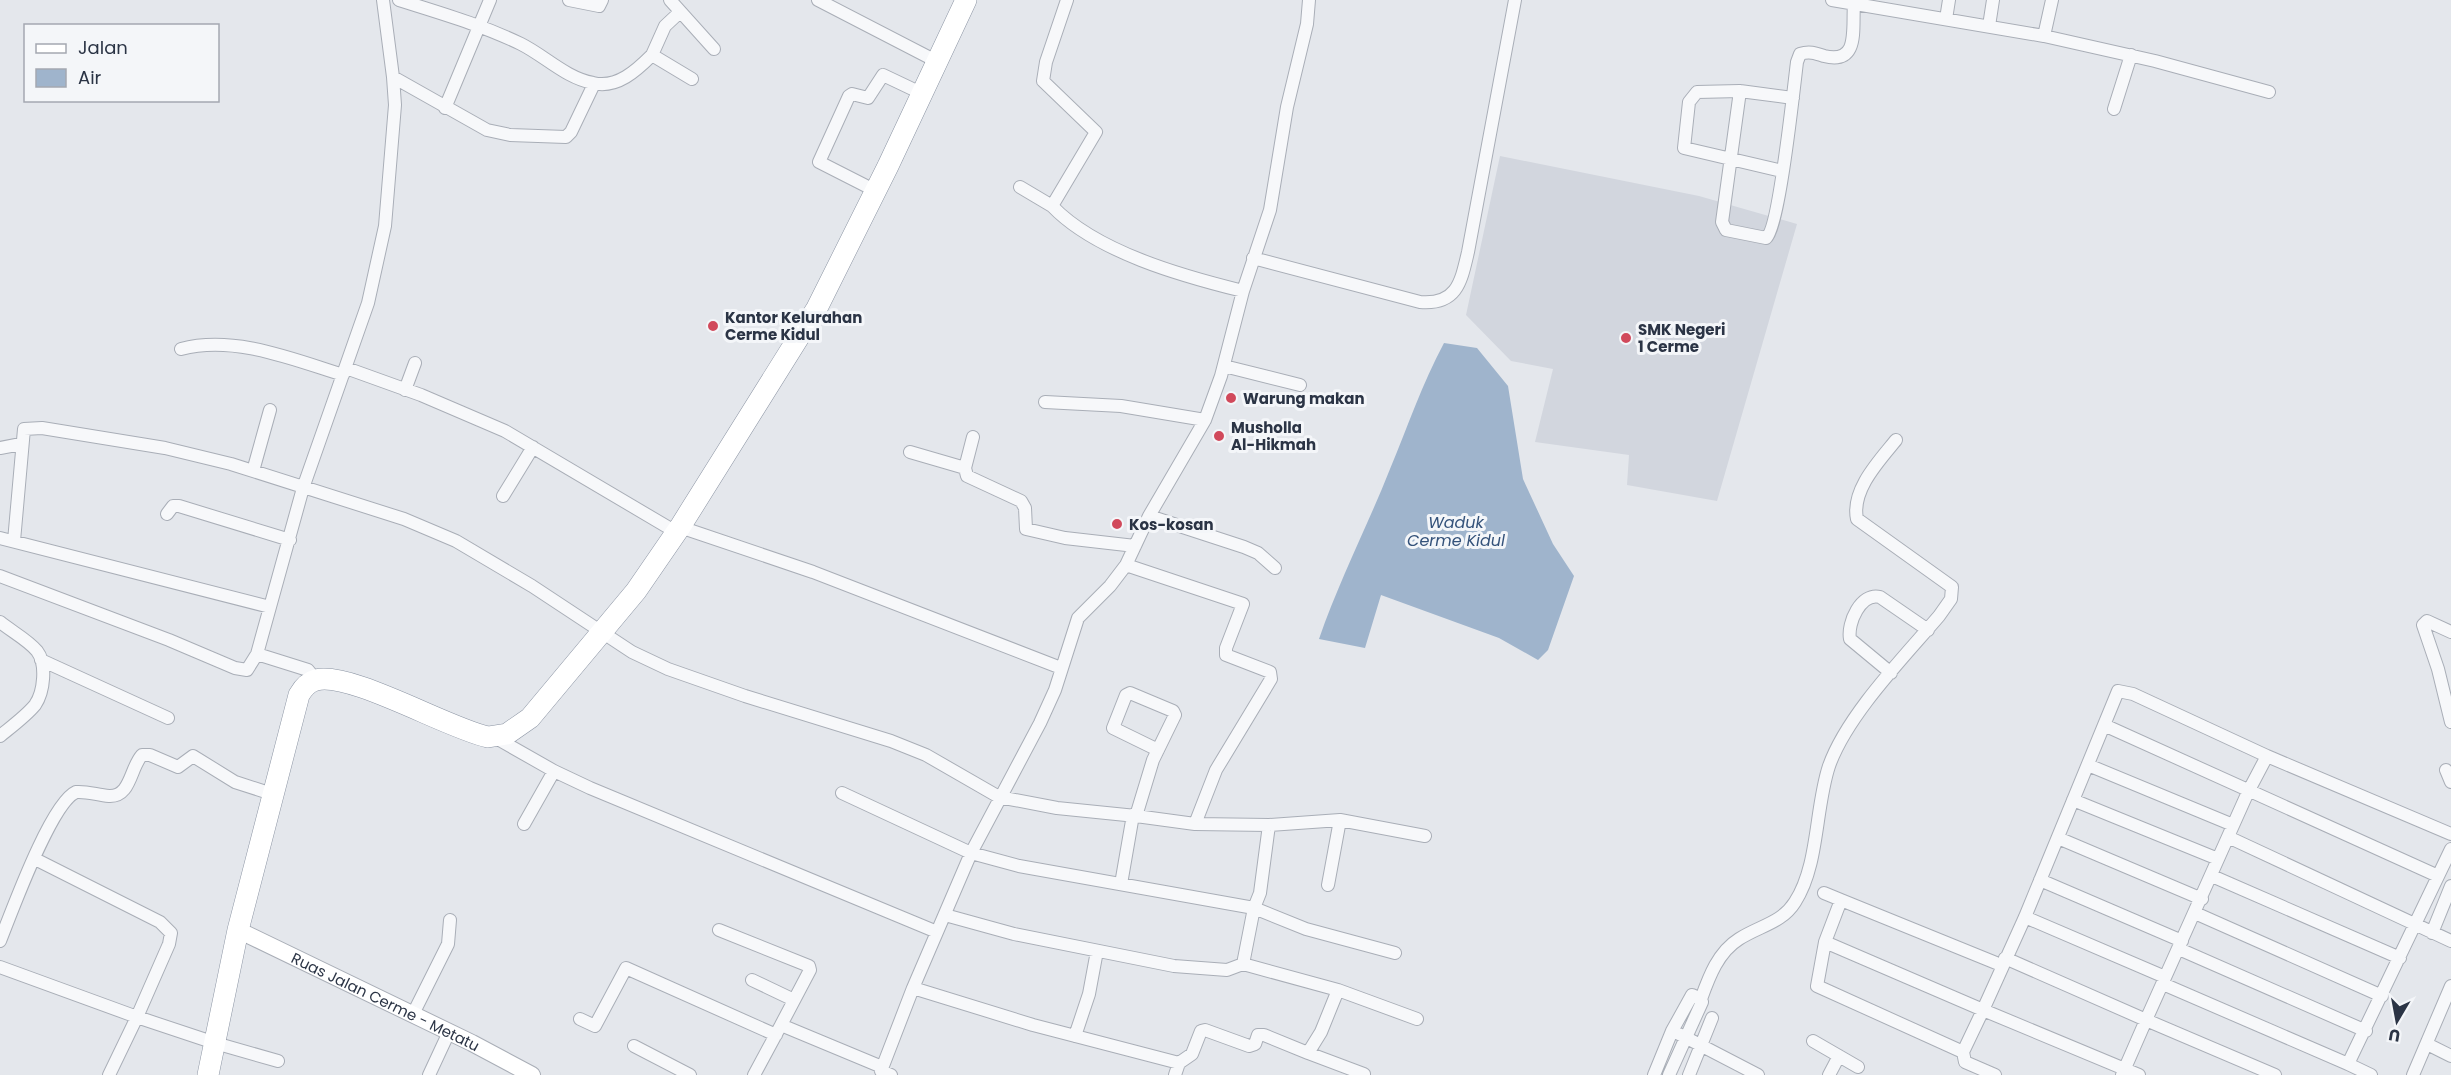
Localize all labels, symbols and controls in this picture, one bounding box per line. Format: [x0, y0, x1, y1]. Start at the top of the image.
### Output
legend [24, 24, 219, 102]
text: Jalan [78, 35, 128, 60]
text: Air [78, 65, 102, 90]
place label: Kantor Kelurahan Cerme Kidul [725, 307, 862, 345]
marker: Kantor Kelurahan Cerme Kidul [706, 319, 720, 333]
place label: SMK Negeri 1 Cerme [1638, 319, 1725, 357]
marker: SMK Negeri 1 Cerme [1619, 331, 1633, 345]
place label: Warung makan [1243, 388, 1365, 409]
marker: Warung makan [1224, 391, 1238, 405]
place label: Musholla Al-Hikmah [1231, 417, 1316, 455]
marker: Musholla Al-Hikmah [1212, 429, 1226, 443]
water label: Waduk Cerme Kidul [1407, 511, 1505, 552]
place label: Kos-kosan [1129, 514, 1214, 535]
marker: Kos-kosan [1110, 517, 1124, 531]
street label: Ruas Jalan Cerme - Metatu [288, 947, 484, 1056]
north arrow [2367, 991, 2427, 1051]
text: U [2387, 1023, 2402, 1048]

